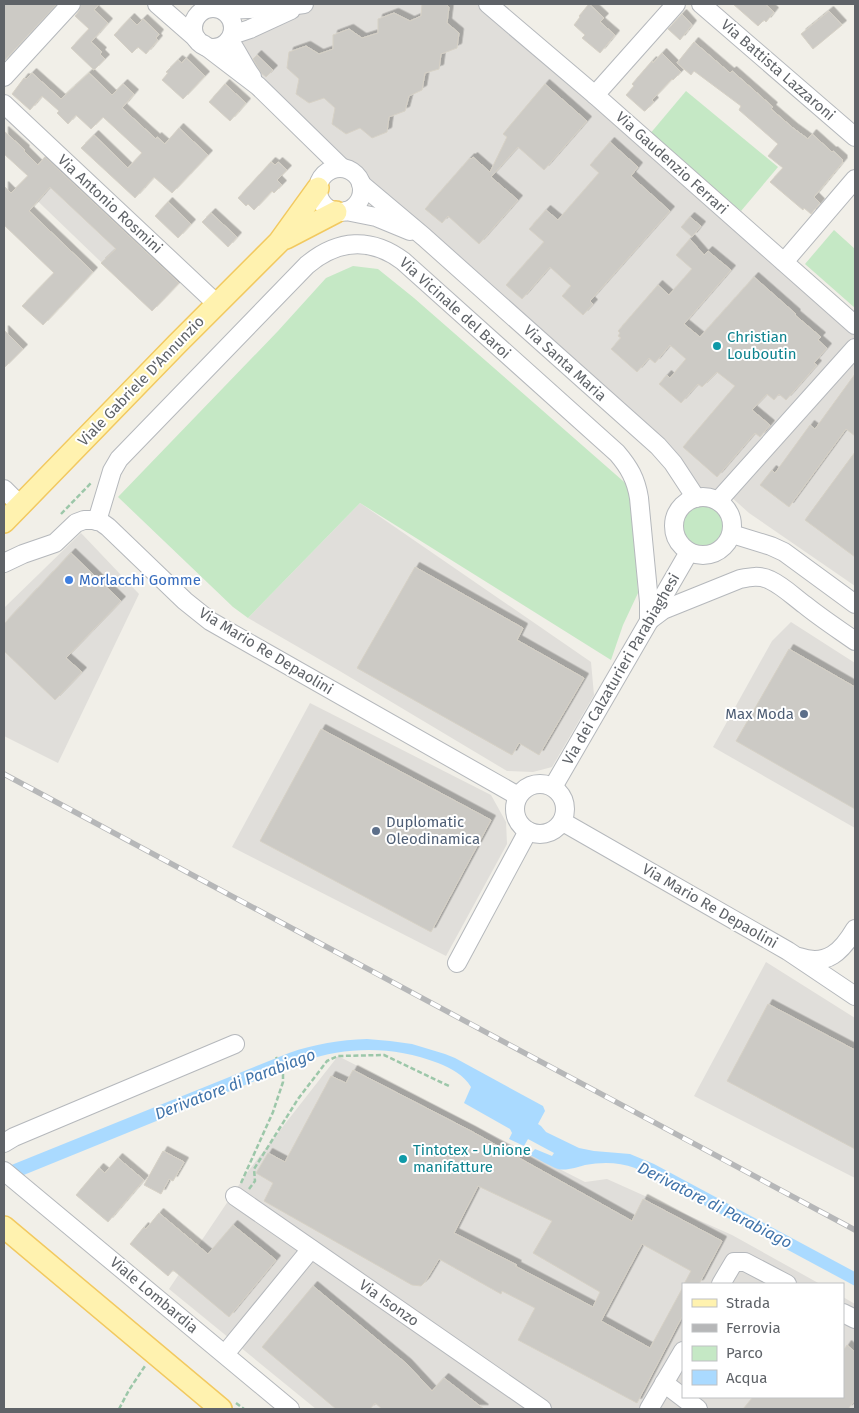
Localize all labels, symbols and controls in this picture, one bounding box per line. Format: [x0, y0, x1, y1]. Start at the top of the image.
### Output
street label: Via Battista Lazzaroni [717, 16, 839, 124]
street label: Via Gaudenzio Ferrari [612, 108, 732, 218]
street label: Via Antonio Rosmini [54, 151, 166, 257]
street label: Via Vicinale del Baroi [396, 253, 514, 363]
street label: Viale Gabriele D'Annunzio [74, 312, 208, 450]
street label: Via Santa Maria [520, 321, 610, 405]
place label: Christian Louboutin [727, 328, 796, 363]
marker: Christian Louboutin [711, 340, 723, 352]
street label: Via dei Calzaturieri Parabiaghesi [559, 570, 683, 768]
place label: Morlacchi Gomme [79, 571, 201, 589]
marker: Morlacchi Gomme [63, 574, 75, 586]
street label: Via Mario Re Depaolini [196, 604, 336, 698]
place label: Max Moda [725, 705, 794, 723]
marker: Max Moda [798, 708, 810, 720]
place label: Duplomatic Oleodinamica [386, 813, 480, 848]
marker: Duplomatic Oleodinamica [370, 825, 382, 837]
street label: Via Mario Re Depaolini [639, 860, 781, 952]
water label: Derivatore di Parabiago [152, 1045, 318, 1123]
place label: Tintotex - Unione manifatture [413, 1141, 531, 1176]
marker: Tintotex - Unione manifatture [397, 1153, 409, 1165]
water label: Derivatore di Parabiago [635, 1158, 795, 1252]
street label: Viale Lombardia [106, 1253, 202, 1337]
street label: Via Isonzo [356, 1276, 422, 1330]
legend [682, 1283, 844, 1398]
text: Strada [726, 1294, 770, 1312]
text: Ferrovia [726, 1319, 781, 1337]
text: Parco [726, 1344, 763, 1362]
text: Acqua [726, 1369, 767, 1387]

